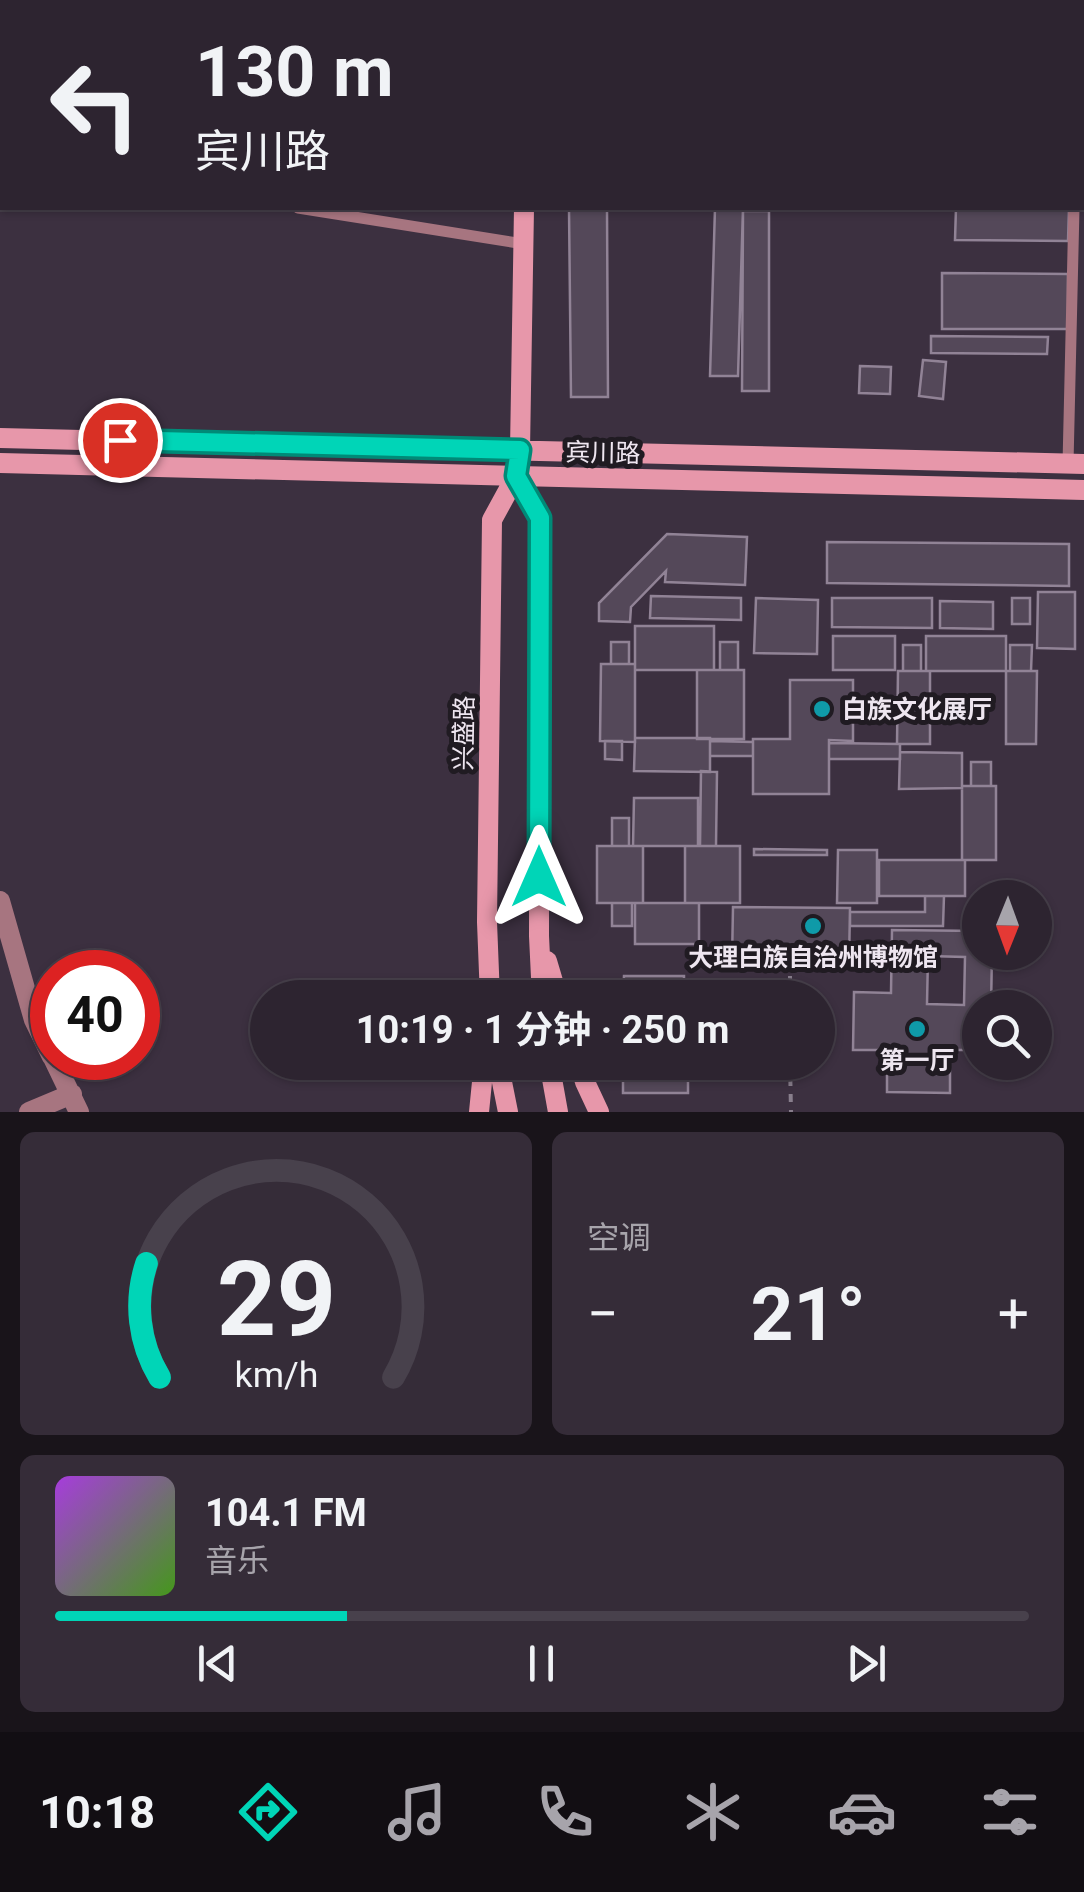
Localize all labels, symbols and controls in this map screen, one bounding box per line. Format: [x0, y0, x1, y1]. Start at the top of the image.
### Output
text: 130 m [195, 31, 394, 113]
icon: left [30, 40, 160, 170]
text: 宾川路 [195, 125, 330, 178]
pin [78, 398, 163, 483]
icon: arrive [93, 413, 148, 468]
street label: 宾川路 [565, 438, 641, 468]
street label: 兴盛路 [449, 695, 479, 771]
place label: 白族文化展厅 [842, 695, 992, 724]
marker: 白族文化展厅 [811, 698, 833, 720]
position arrow [487, 825, 591, 929]
north arrow [962, 880, 1052, 970]
map controls [962, 880, 1052, 1080]
marker: 大理白族自治州博物馆 [802, 915, 824, 937]
place label: 大理白族自治州博物馆 [688, 943, 938, 972]
speed limit sign: 40 [30, 950, 160, 1080]
button: search [962, 990, 1052, 1080]
text: 10:19 · 1 分钟 · 250 m [356, 1008, 729, 1052]
marker: 第一厅 [906, 1018, 928, 1040]
place label: 第一厅 [879, 1046, 955, 1075]
text: 空调 [587, 1219, 651, 1257]
text: 29 [216, 1239, 336, 1360]
text: 21° [750, 1270, 866, 1358]
text: − [587, 1282, 618, 1346]
text: + [998, 1282, 1029, 1346]
text: km/h [234, 1354, 318, 1396]
text: 104.1 FM [205, 1491, 367, 1535]
text: 音乐 [205, 1542, 269, 1580]
icon: previous [190, 1636, 245, 1691]
icon: pause [514, 1636, 569, 1691]
icon: next [839, 1636, 894, 1691]
icon: directions [233, 1777, 303, 1847]
icon: music [382, 1777, 452, 1847]
icon: phone [530, 1777, 600, 1847]
icon: climate [678, 1777, 748, 1847]
icon: car [827, 1777, 897, 1847]
icon: filters [975, 1777, 1045, 1847]
text: 10:18 [39, 1786, 155, 1839]

